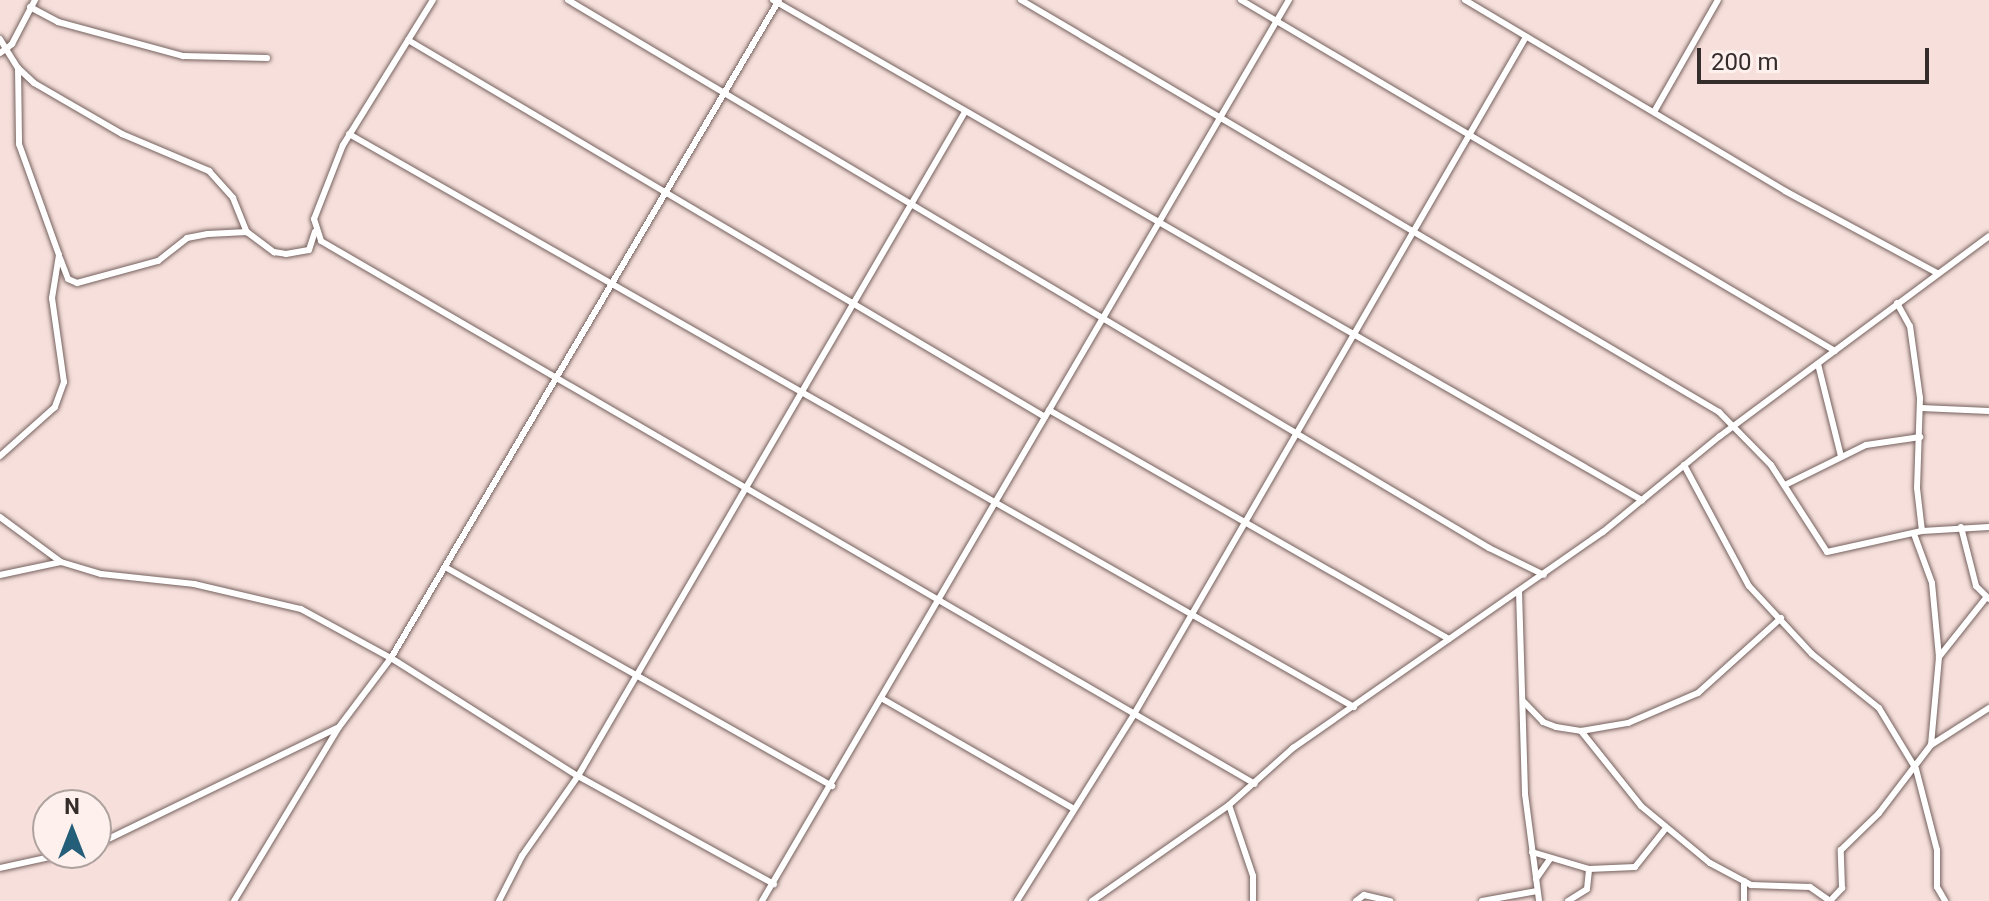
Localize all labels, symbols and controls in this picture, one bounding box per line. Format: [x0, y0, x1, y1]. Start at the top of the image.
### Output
scale bar [1701, 32, 1933, 82]
text: 200 m [1711, 48, 1778, 76]
north arrow [32, 789, 112, 869]
text: N [64, 794, 80, 819]

